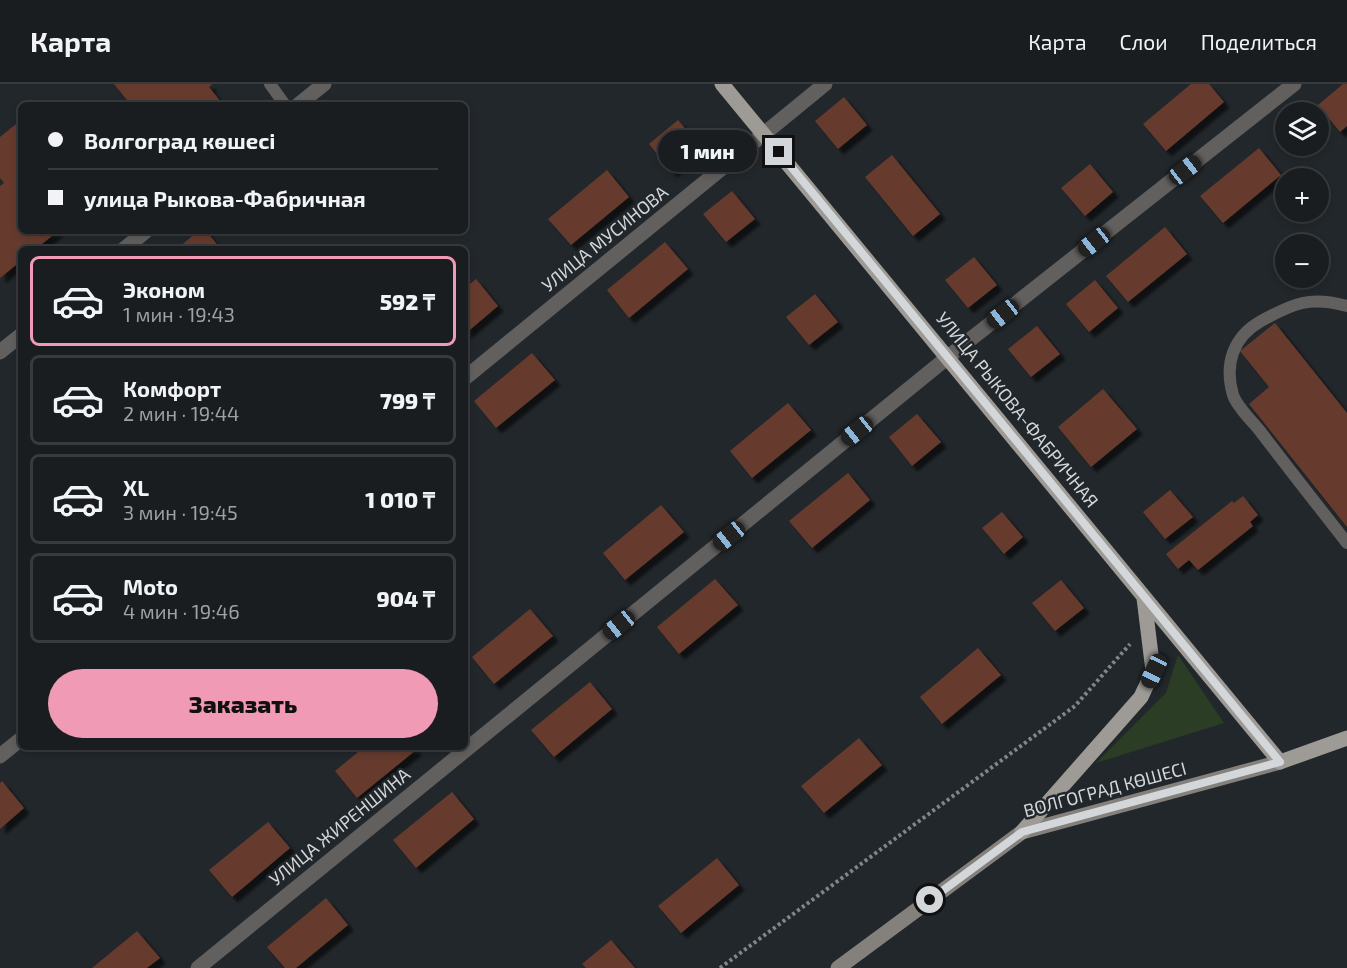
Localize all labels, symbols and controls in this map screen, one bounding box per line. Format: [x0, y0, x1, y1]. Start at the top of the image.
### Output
text: Карта [30, 24, 111, 58]
text: Карта [1028, 29, 1087, 54]
text: Слои [1120, 29, 1168, 54]
text: Поделиться [1201, 29, 1317, 54]
map controls [1275, 102, 1329, 288]
button: layers [1275, 102, 1329, 156]
text: Волгоград көшесі [84, 127, 276, 153]
callout: 1 мин [659, 131, 758, 173]
route end [765, 138, 792, 165]
text: 1 мин [680, 139, 735, 163]
car [1165, 152, 1205, 188]
button: + [1275, 168, 1329, 222]
street label: УЛИЦА МУСИНОВА [537, 180, 673, 296]
text: улица Рыкова-Фабричная [84, 185, 366, 211]
car [1074, 224, 1114, 260]
button: − [1275, 234, 1329, 288]
icon: car [51, 274, 105, 328]
text: Эконом [123, 276, 205, 302]
text: 592 ₸ [380, 288, 435, 314]
car [983, 296, 1023, 332]
text: 1 мин · 19:43 [123, 302, 235, 326]
street label: УЛИЦА РЫКОВА-ФАБРИЧНАЯ [932, 307, 1104, 512]
icon: car [51, 373, 105, 427]
text: Комфорт [123, 375, 221, 401]
text: 799 ₸ [380, 387, 435, 413]
text: 2 мин · 19:44 [123, 401, 239, 425]
car [837, 413, 877, 449]
icon: car [51, 472, 105, 526]
text: XL [123, 474, 149, 500]
text: 1 010 ₸ [365, 486, 435, 512]
text: 3 мин · 19:45 [123, 500, 238, 524]
car [709, 518, 749, 554]
icon: car [51, 571, 105, 625]
text: Moto [123, 573, 178, 599]
text: 904 ₸ [377, 585, 435, 611]
text: 4 мин · 19:46 [123, 599, 240, 623]
car [599, 607, 639, 643]
car [1138, 651, 1170, 691]
button: Заказать [48, 669, 438, 738]
street label: ВОЛГОГРАД КӨШЕСІ [1021, 757, 1189, 821]
street label: УЛИЦА ЖИРЕНШИНА [264, 762, 415, 890]
route start [916, 886, 943, 913]

